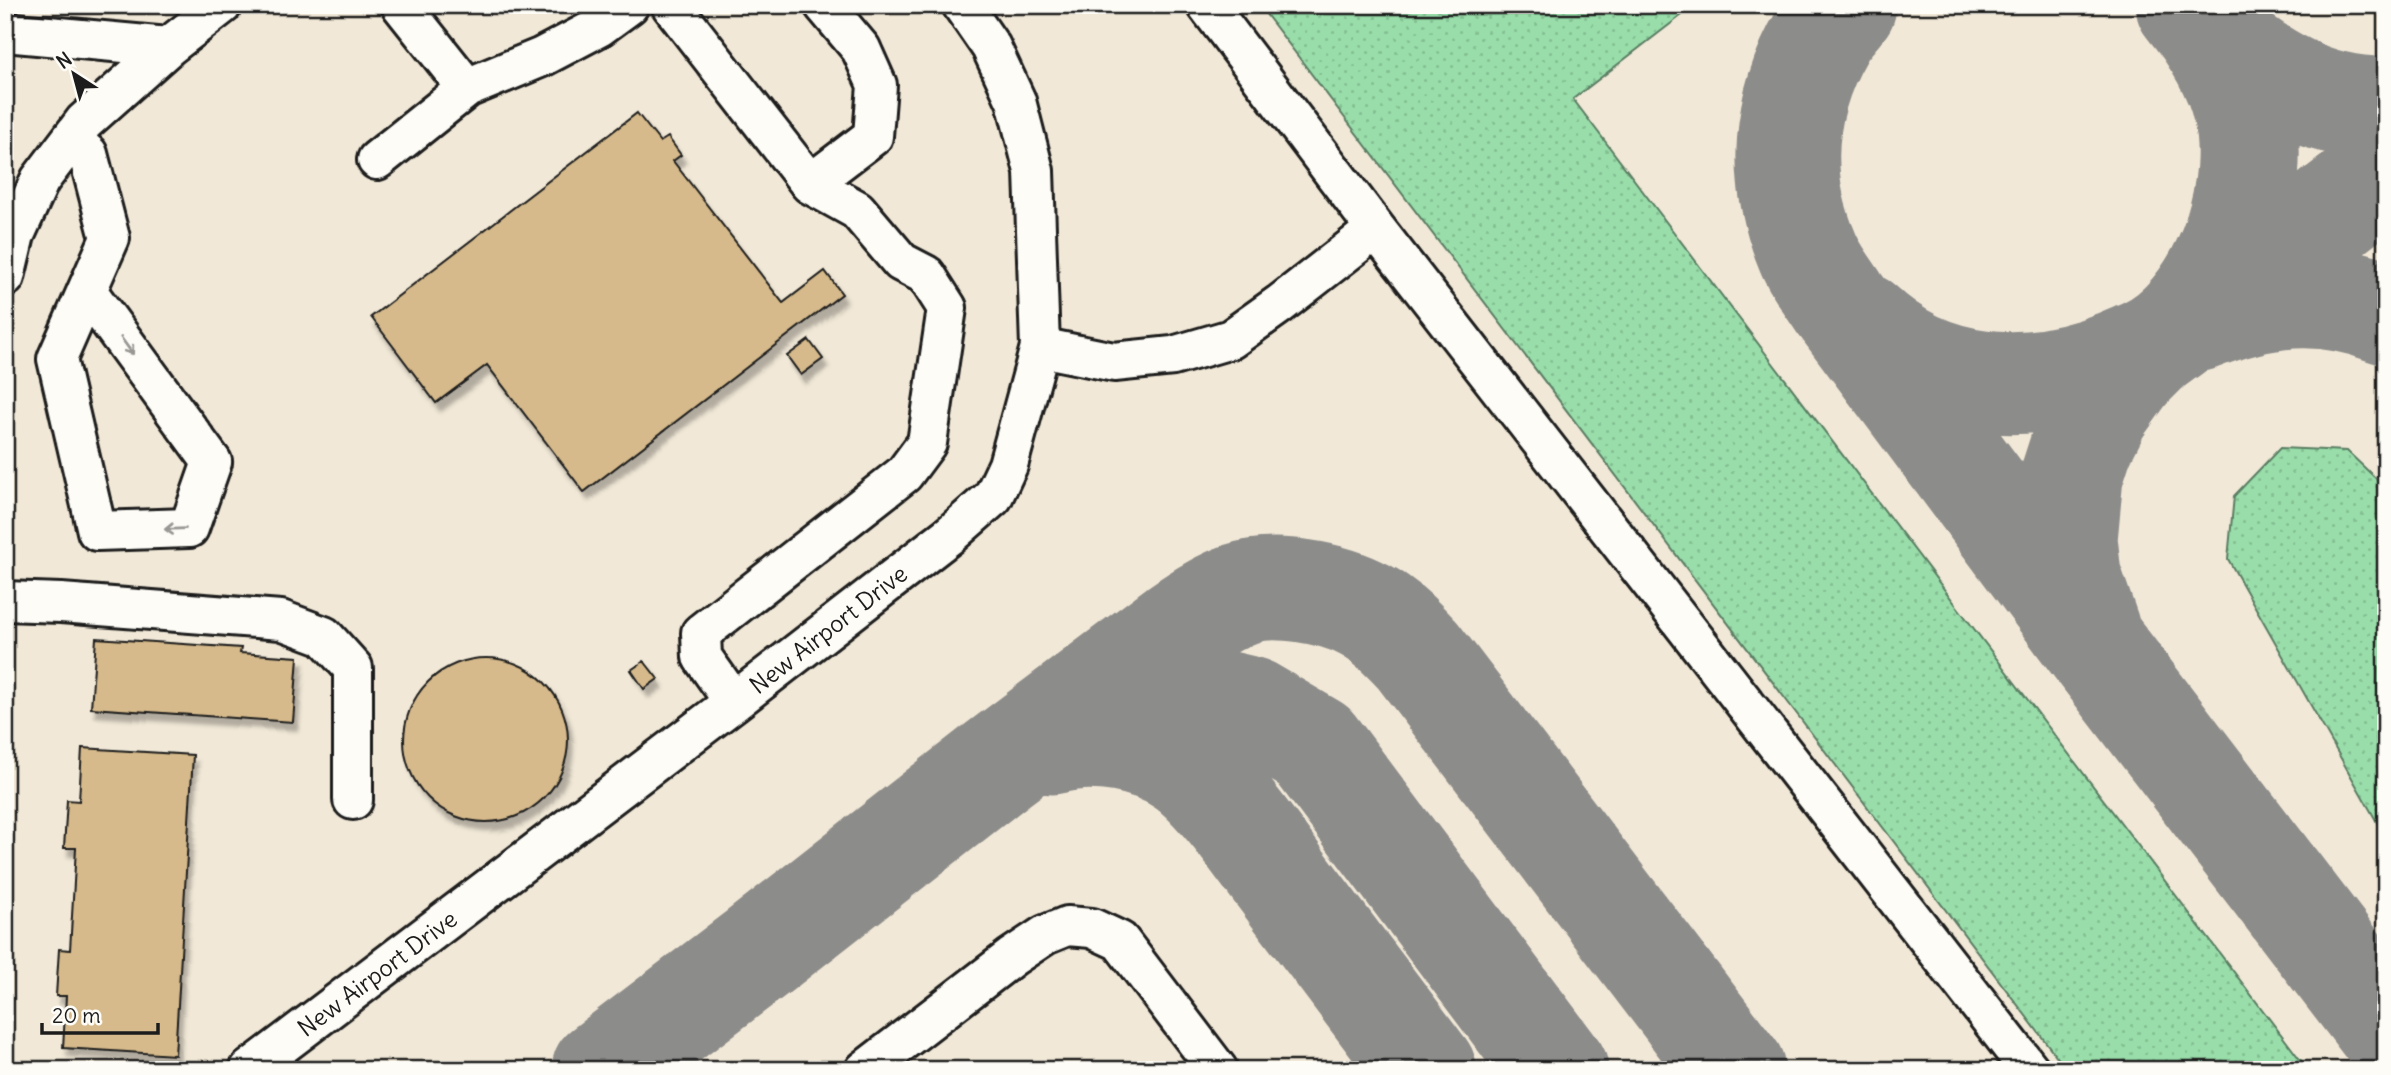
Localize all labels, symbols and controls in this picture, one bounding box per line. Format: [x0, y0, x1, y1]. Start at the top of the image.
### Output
north arrow [38, 38, 108, 108]
text: N [52, 47, 76, 74]
one-way arrow [120, 336, 134, 355]
one-way arrow [164, 522, 187, 535]
street label: New Airport Drive [743, 558, 913, 700]
street label: New Airport Drive [291, 903, 463, 1043]
scale bar [42, 991, 158, 1035]
text: 20 m [52, 1002, 101, 1029]

